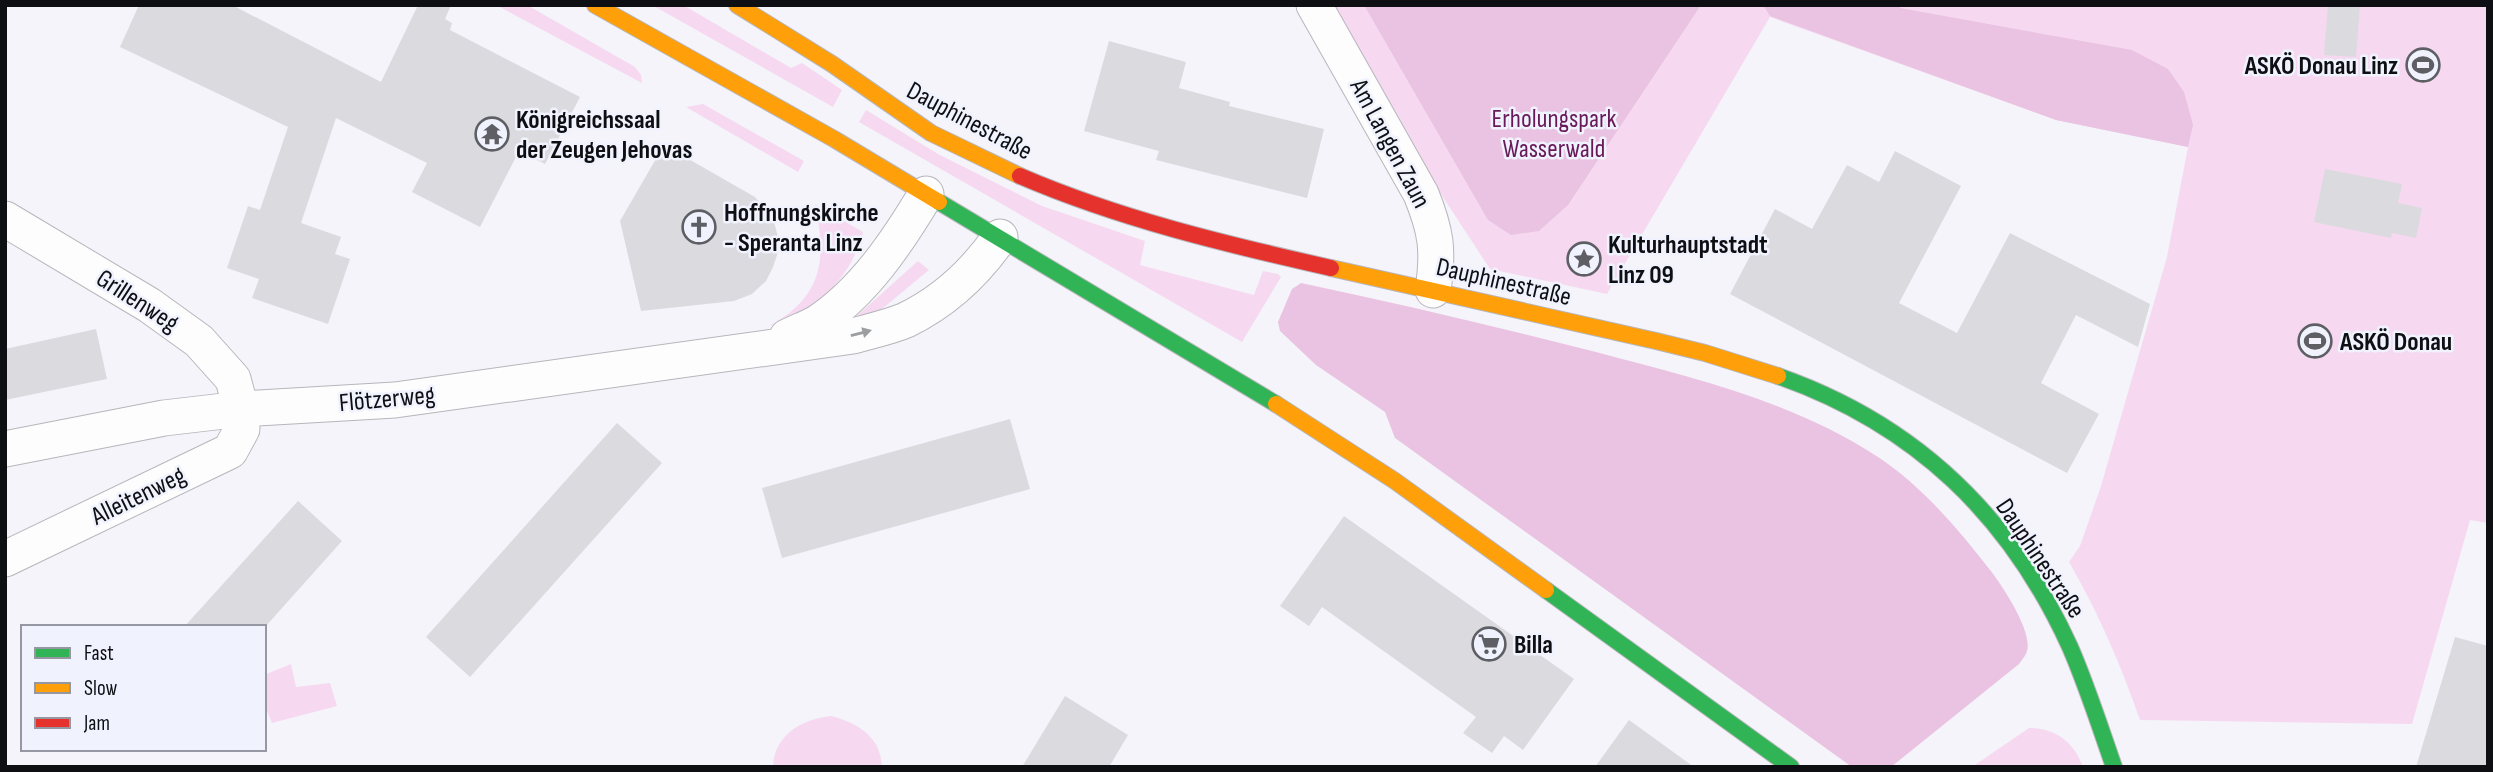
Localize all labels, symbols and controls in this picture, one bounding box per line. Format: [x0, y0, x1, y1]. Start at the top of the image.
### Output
sports icon: ASKÖ Donau Linz [2404, 46, 2442, 84]
place label: ASKÖ Donau Linz [2244, 51, 2398, 82]
street label: Am Langen Zaun [1342, 73, 1437, 214]
street label: Dauphinestraße [901, 75, 1037, 167]
park label: Erholungspark Wasserwald [1492, 104, 1616, 165]
place label: Königreichssaal der Zeugen Jehovas [516, 105, 692, 166]
temple icon: Königreichssaal der Zeugen Jehovas [473, 115, 511, 153]
place label: Hoffnungskirche - Speranta Linz [724, 198, 879, 259]
church icon: Hoffnungskirche - Speranta Linz [680, 208, 718, 246]
place label: Kulturhauptstadt Linz 09 [1608, 230, 1768, 291]
place icon: Kulturhauptstadt Linz 09 [1565, 240, 1603, 278]
street label: Dauphinestraße [1433, 252, 1574, 313]
street label: Grillenweg [90, 263, 184, 339]
sports icon: ASKÖ Donau [2296, 322, 2334, 360]
one-way arrow [850, 327, 872, 338]
place label: ASKÖ Donau [2339, 327, 2452, 358]
street label: Flötzerweg [338, 380, 436, 419]
street label: Alleitenweg [86, 460, 191, 533]
street label: Dauphinestraße [1988, 493, 2091, 625]
legend [21, 625, 266, 751]
supermarket icon: Billa [1470, 625, 1508, 663]
place label: Billa [1514, 630, 1553, 661]
text: Fast [84, 641, 114, 666]
text: Slow [84, 676, 118, 701]
text: Jam [83, 711, 110, 736]

